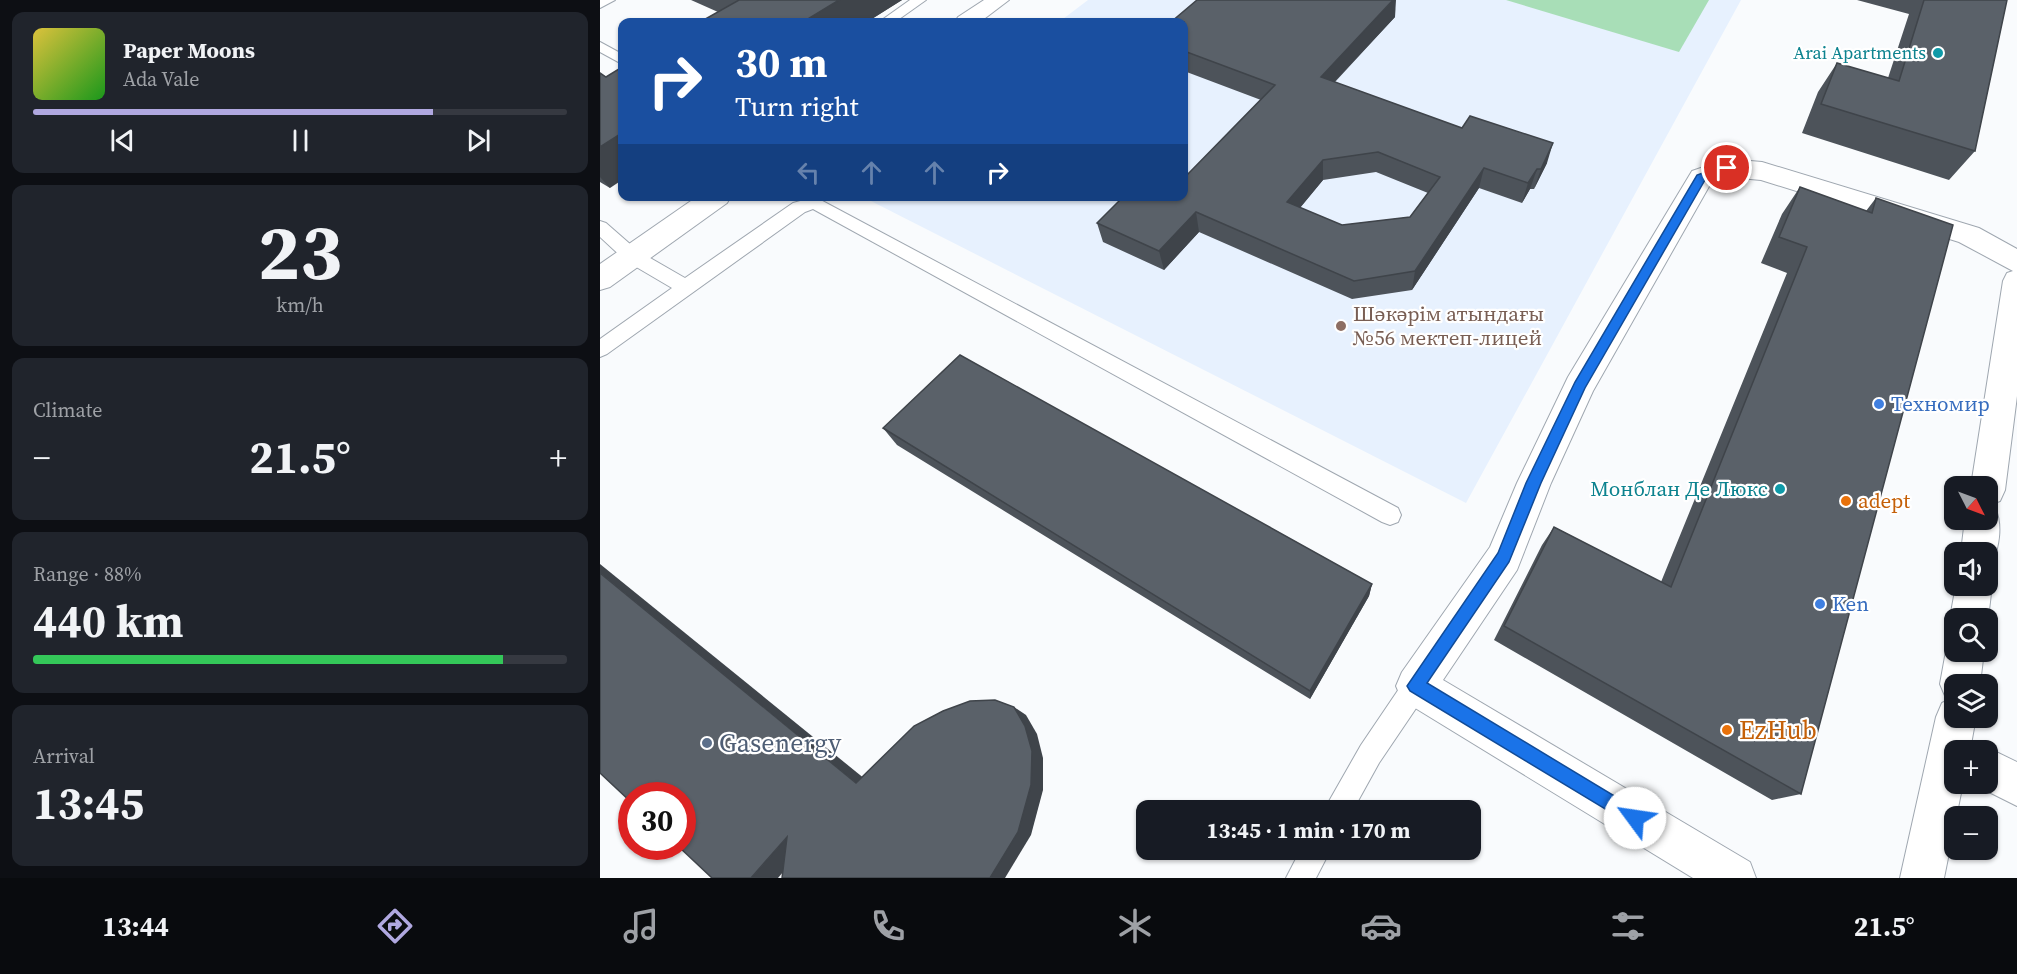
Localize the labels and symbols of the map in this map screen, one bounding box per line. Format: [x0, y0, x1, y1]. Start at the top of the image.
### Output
place label: Arai Apartments [1793, 40, 1926, 65]
marker: Arai Apartments [1931, 46, 1945, 60]
pin [1701, 142, 1752, 193]
place label: Шәкәрім атындағы №56 мектеп-лицей [1352, 299, 1544, 352]
marker: Шәкәрім атындағы №56 мектеп-лицей [1334, 319, 1348, 333]
place label: Техномир [1891, 389, 1990, 418]
marker: Техномир [1872, 397, 1886, 411]
place label: Монблан Де Люкс [1590, 474, 1768, 503]
north arrow [1944, 476, 1998, 530]
marker: Монблан Де Люкс [1773, 482, 1787, 496]
place label: adept [1858, 486, 1910, 515]
marker: adept [1839, 494, 1853, 508]
place label: Ken [1832, 589, 1869, 618]
marker: Ken [1813, 597, 1827, 611]
place label: EzHub [1739, 712, 1817, 748]
marker: EzHub [1720, 723, 1734, 737]
place label: Gasenergy [719, 725, 842, 761]
marker: Gasenergy [700, 736, 714, 750]
speed limit sign: 30 [618, 782, 696, 860]
position arrow [1603, 786, 1667, 850]

